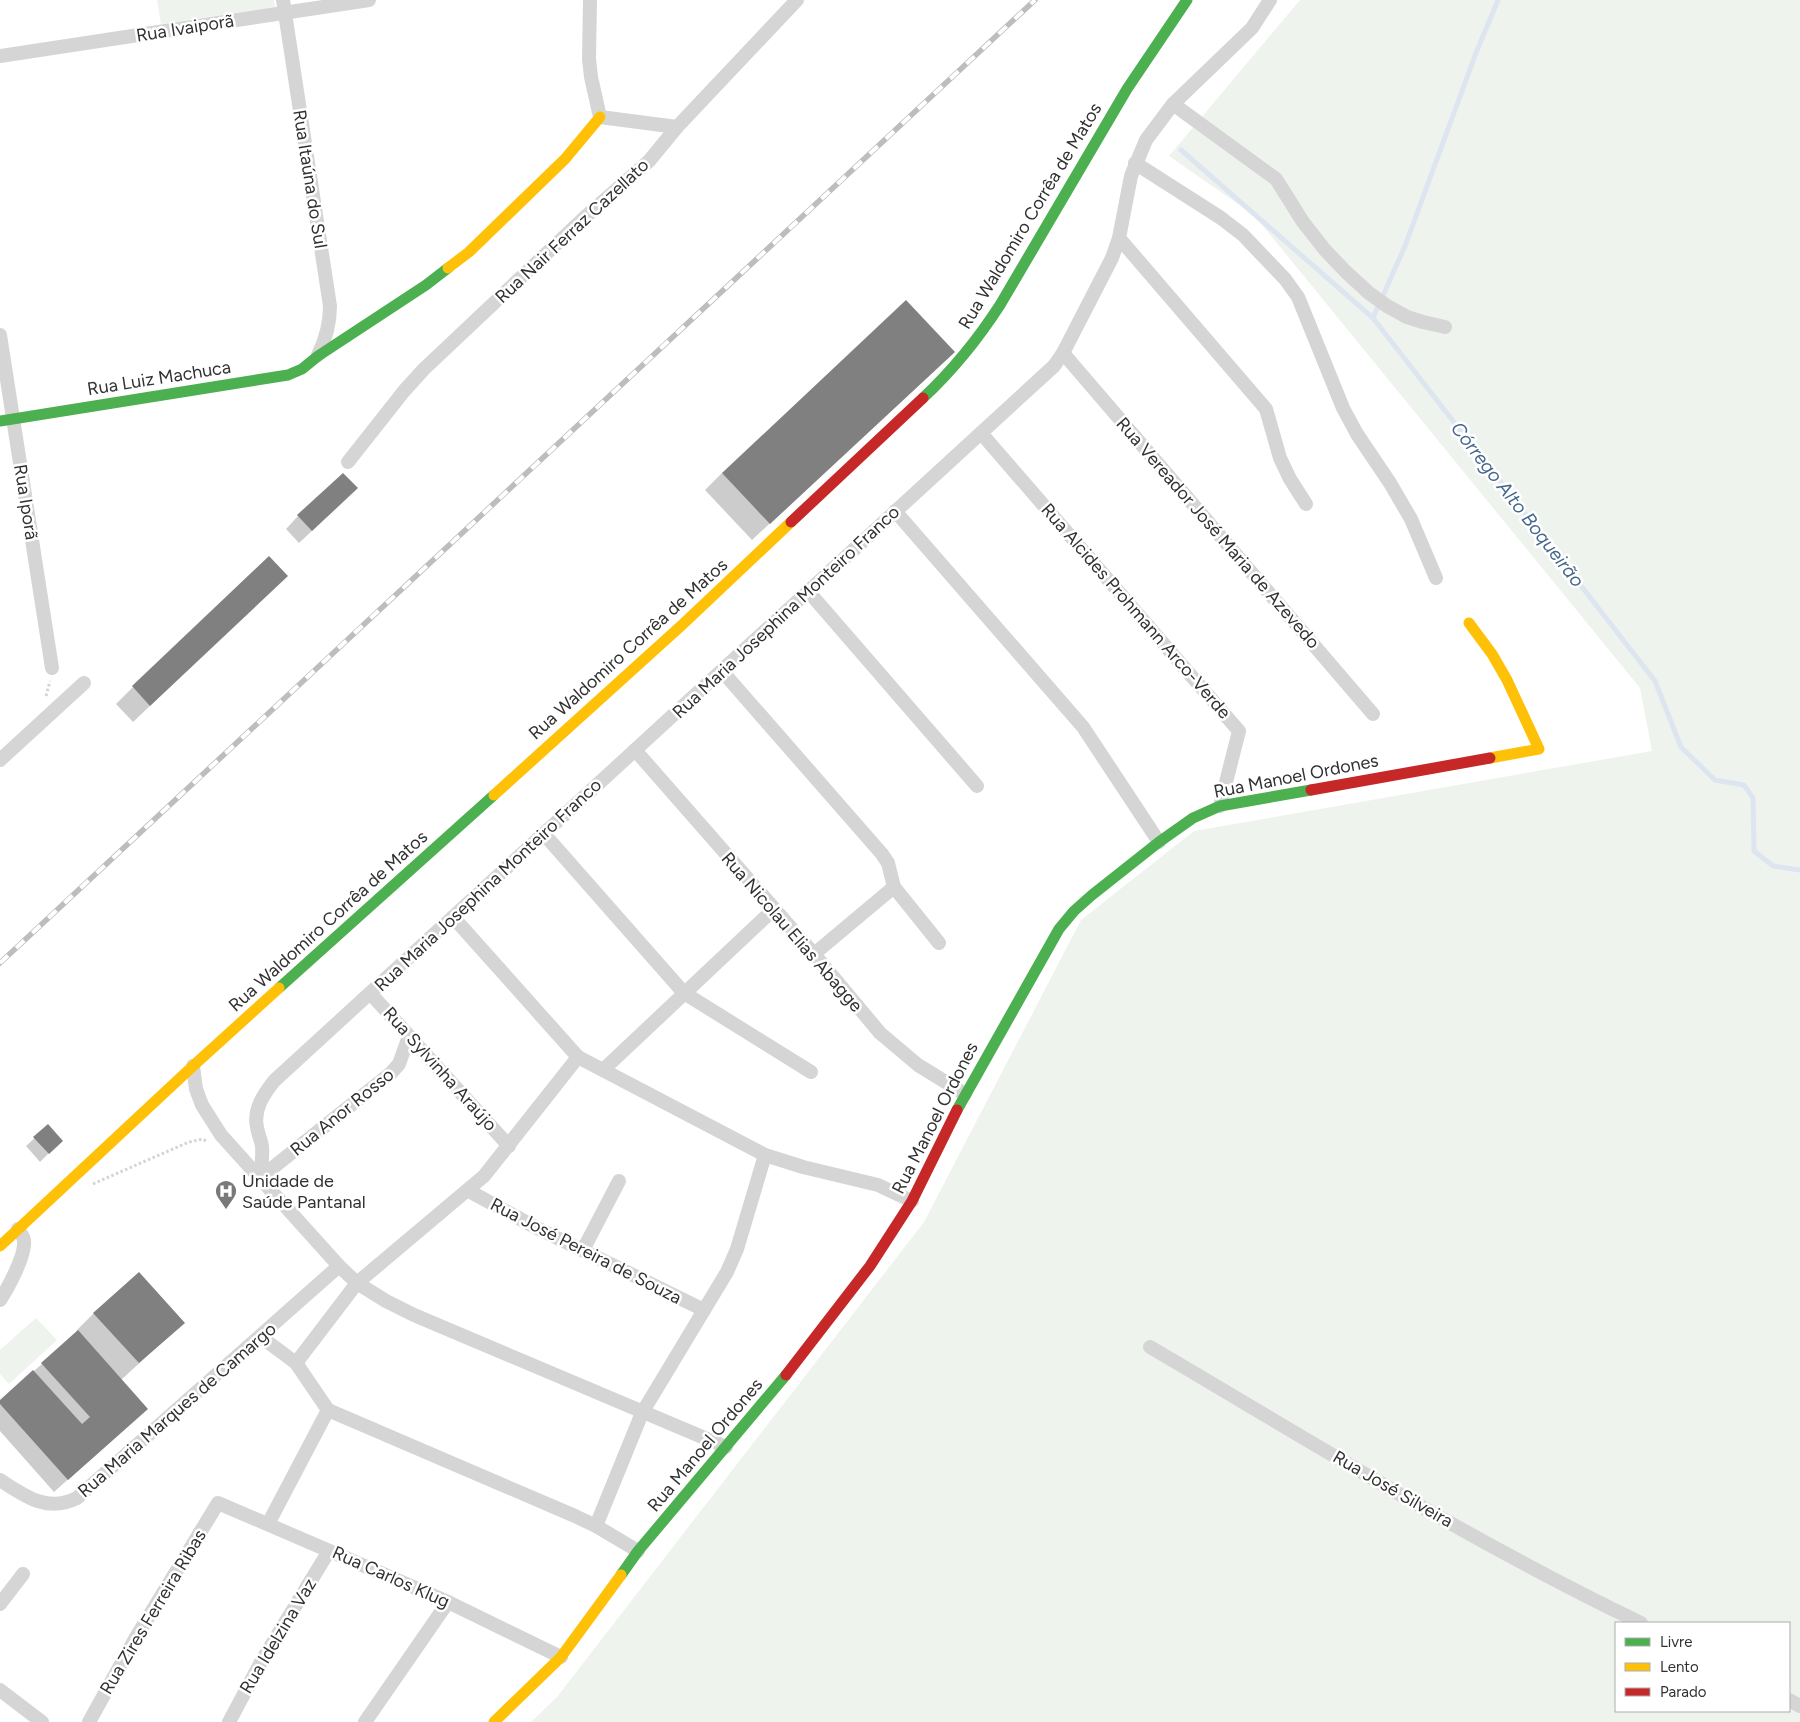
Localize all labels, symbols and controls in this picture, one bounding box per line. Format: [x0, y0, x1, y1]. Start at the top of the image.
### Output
street label: Rua Ivaiporã [135, 9, 235, 47]
street label: Rua Waldomiro Corrêa de Matos [954, 99, 1106, 333]
street label: Rua Itaúna do Sul [288, 108, 332, 250]
street label: Rua Nair Ferraz Cazellato [491, 154, 653, 308]
street label: Rua Luiz Machuca [86, 356, 232, 400]
street label: Rua Vereador José Maria de Azevedo [1112, 413, 1324, 653]
water label: Córrego Alto Boqueirão [1446, 417, 1589, 591]
street label: Rua Iporã [9, 463, 43, 541]
street label: Rua Alcides Prohmann Arco-Verde [1036, 499, 1236, 723]
street label: Rua Maria Josephina Monteiro Franco [668, 501, 904, 723]
street label: Rua Waldomiro Corrêa de Matos [524, 554, 732, 744]
street label: Rua Manoel Ordones [1212, 749, 1380, 803]
street label: Rua Maria Josephina Monteiro Franco [370, 774, 606, 996]
street label: Rua Waldomiro Corrêa de Matos [224, 826, 432, 1016]
street label: Rua Nicolau Elias Abagge [717, 848, 868, 1017]
street label: Rua Sylvinha Araújo [378, 1002, 502, 1136]
street label: Rua Manoel Ordones [887, 1038, 983, 1198]
street label: Rua Anor Rosso [286, 1063, 398, 1161]
place label: Unidade de Saúde Pantanal [242, 1170, 366, 1213]
hospital icon: Unidade de Saúde Pantanal [214, 1179, 238, 1210]
street label: Rua José Pereira de Souza [487, 1193, 685, 1309]
street label: Rua Maria Marques de Camargo [73, 1318, 281, 1502]
street label: Rua Manoel Ordones [643, 1374, 767, 1516]
street label: Rua José Silveira [1329, 1446, 1457, 1532]
street label: Rua Zires Ferreira Ribas [95, 1526, 211, 1698]
street label: Rua Carlos Klug [329, 1541, 453, 1613]
street label: Rua Idelzina Vaz [235, 1574, 321, 1698]
legend [1615, 1622, 1790, 1712]
text: Livre [1660, 1633, 1692, 1651]
text: Lento [1660, 1658, 1699, 1676]
text: Parado [1660, 1683, 1707, 1701]

